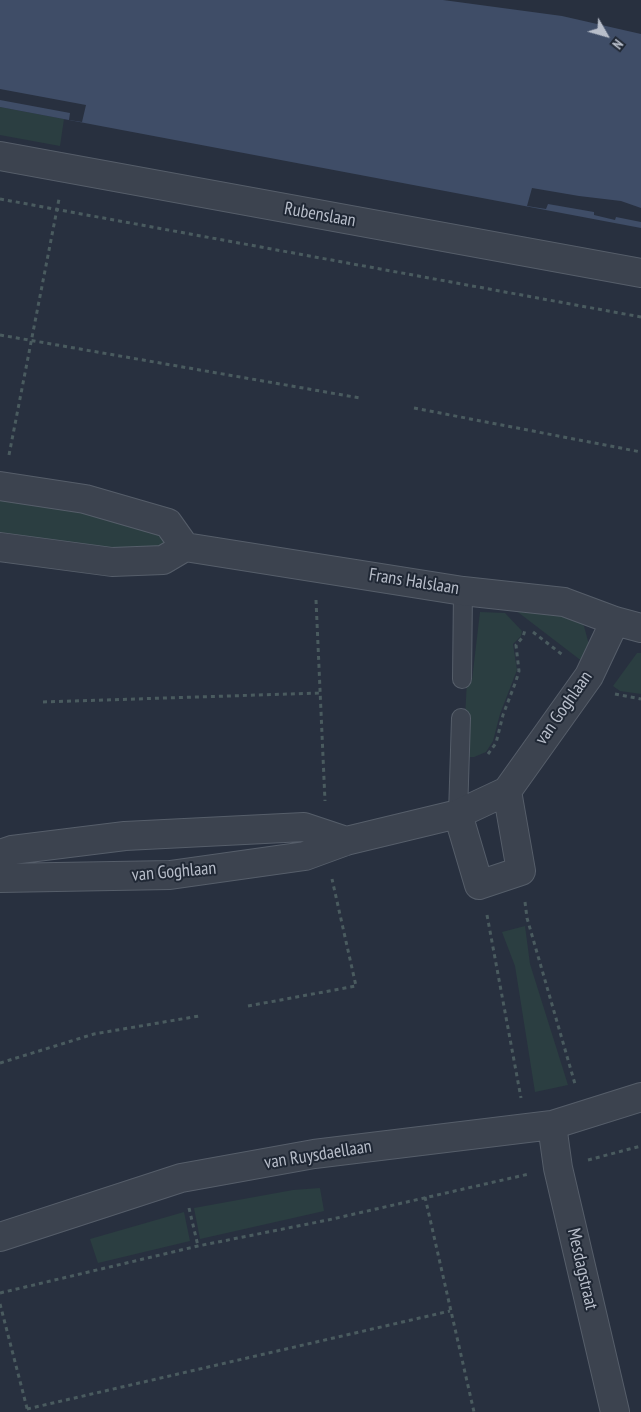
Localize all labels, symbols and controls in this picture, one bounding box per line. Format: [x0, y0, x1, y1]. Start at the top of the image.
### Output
north arrow [581, 10, 631, 60]
text: N [608, 36, 627, 53]
street label: Rubenslaan [283, 198, 357, 232]
street label: Frans Halslaan [367, 564, 461, 600]
street label: van Goghlaan [531, 667, 597, 749]
street label: van Goghlaan [131, 858, 217, 886]
street label: van Ruysdaellaan [263, 1136, 373, 1174]
street label: Mesdagstraat [562, 1226, 602, 1312]

